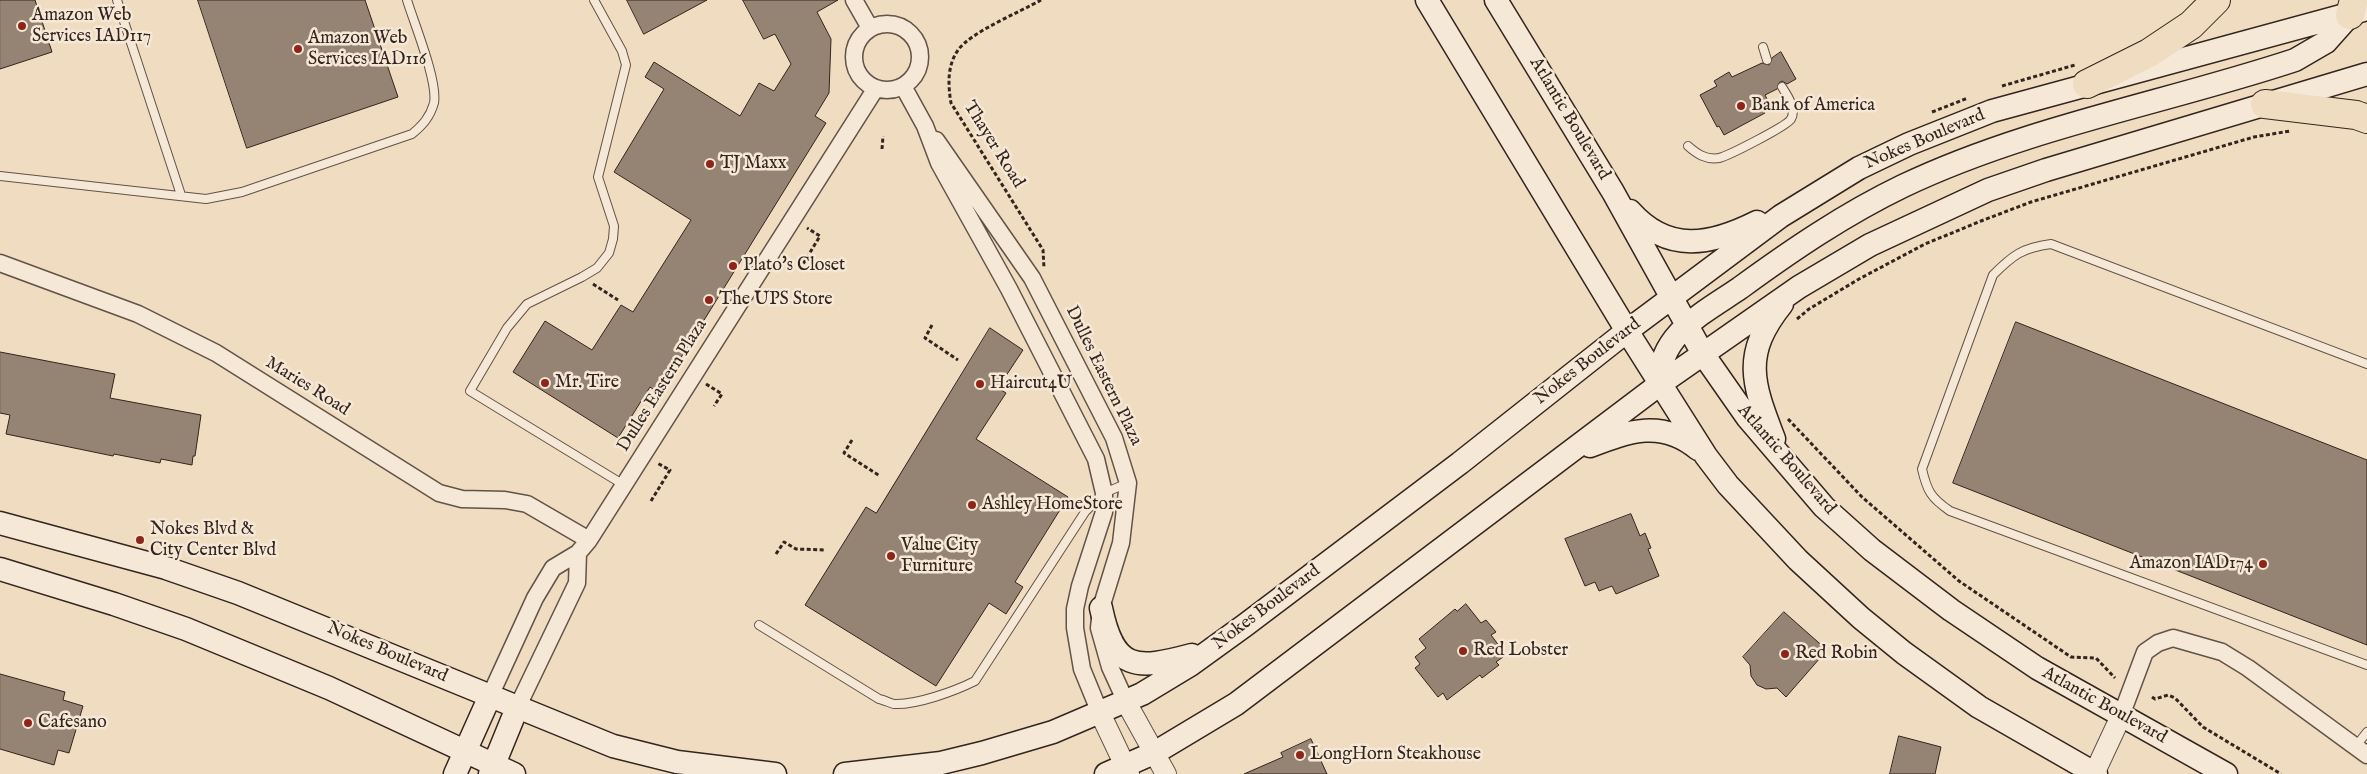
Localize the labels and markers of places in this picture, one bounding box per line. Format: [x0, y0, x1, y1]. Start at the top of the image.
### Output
place label: Amazon Web Services IAD117 [32, 5, 151, 48]
marker: Amazon Web Services IAD117 [16, 20, 28, 32]
place label: Amazon Web Services IAD116 [308, 28, 426, 70]
marker: Amazon Web Services IAD116 [292, 43, 304, 55]
place label: Bank of America [1751, 95, 1875, 117]
marker: Bank of America [1735, 100, 1747, 112]
place label: TJ Maxx [720, 153, 787, 175]
marker: TJ Maxx [704, 158, 716, 170]
place label: Plato's Closet [743, 255, 845, 277]
marker: Plato's Closet [727, 260, 739, 272]
place label: The UPS Store [719, 289, 833, 311]
marker: The UPS Store [703, 294, 715, 306]
place label: Mr. Tire [555, 372, 619, 394]
place label: Haircut4U [990, 373, 1072, 395]
marker: Mr. Tire [539, 377, 551, 389]
marker: Haircut4U [974, 378, 986, 390]
place label: Ashley HomeStore [982, 494, 1123, 516]
marker: Ashley HomeStore [966, 499, 978, 511]
place label: Nokes Blvd & City Center Blvd [150, 519, 276, 562]
marker: Nokes Blvd & City Center Blvd [134, 534, 146, 546]
place label: Value City Furniture [901, 535, 978, 578]
marker: Value City Furniture [885, 550, 897, 562]
place label: Amazon IAD174 [2129, 553, 2253, 575]
marker: Amazon IAD174 [2257, 558, 2269, 570]
place label: Red Lobster [1473, 640, 1568, 662]
place label: Red Robin [1795, 643, 1878, 665]
marker: Red Lobster [1457, 645, 1469, 657]
marker: Red Robin [1779, 648, 1791, 660]
place label: Cafesano [38, 712, 107, 734]
marker: Cafesano [22, 717, 34, 729]
place label: LongHorn Steakhouse [1310, 744, 1481, 766]
marker: LongHorn Steakhouse [1294, 749, 1306, 761]

